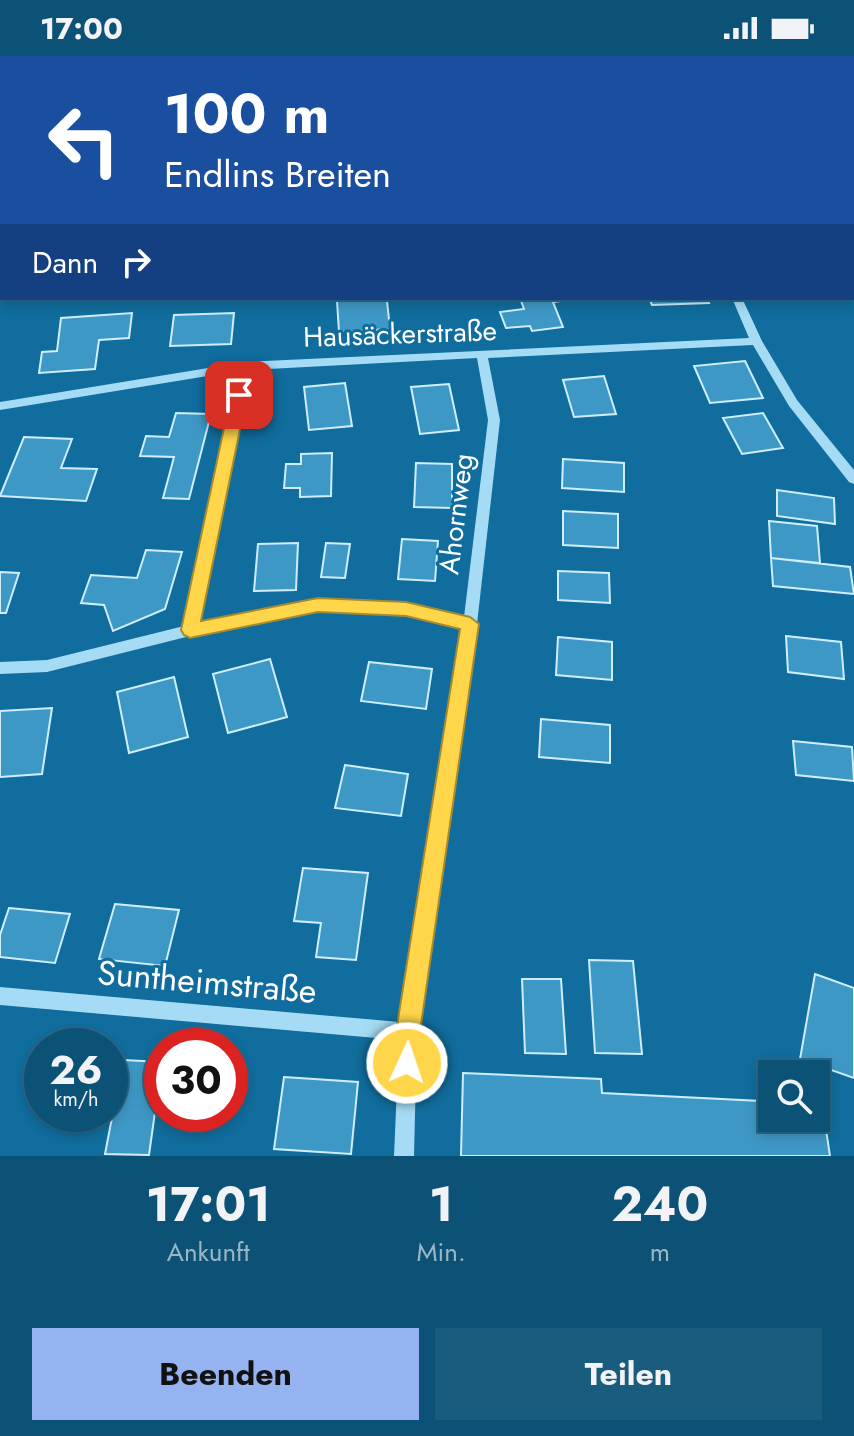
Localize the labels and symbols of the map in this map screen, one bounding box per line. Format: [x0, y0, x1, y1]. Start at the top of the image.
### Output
street label: Hausäckerstraße [302, 310, 498, 358]
pin [205, 361, 273, 429]
street label: Ahornweg [428, 451, 484, 577]
street label: Suntheimstraße [95, 948, 319, 1016]
position arrow [365, 1021, 449, 1105]
speed limit sign: 30 [144, 1028, 248, 1132]

